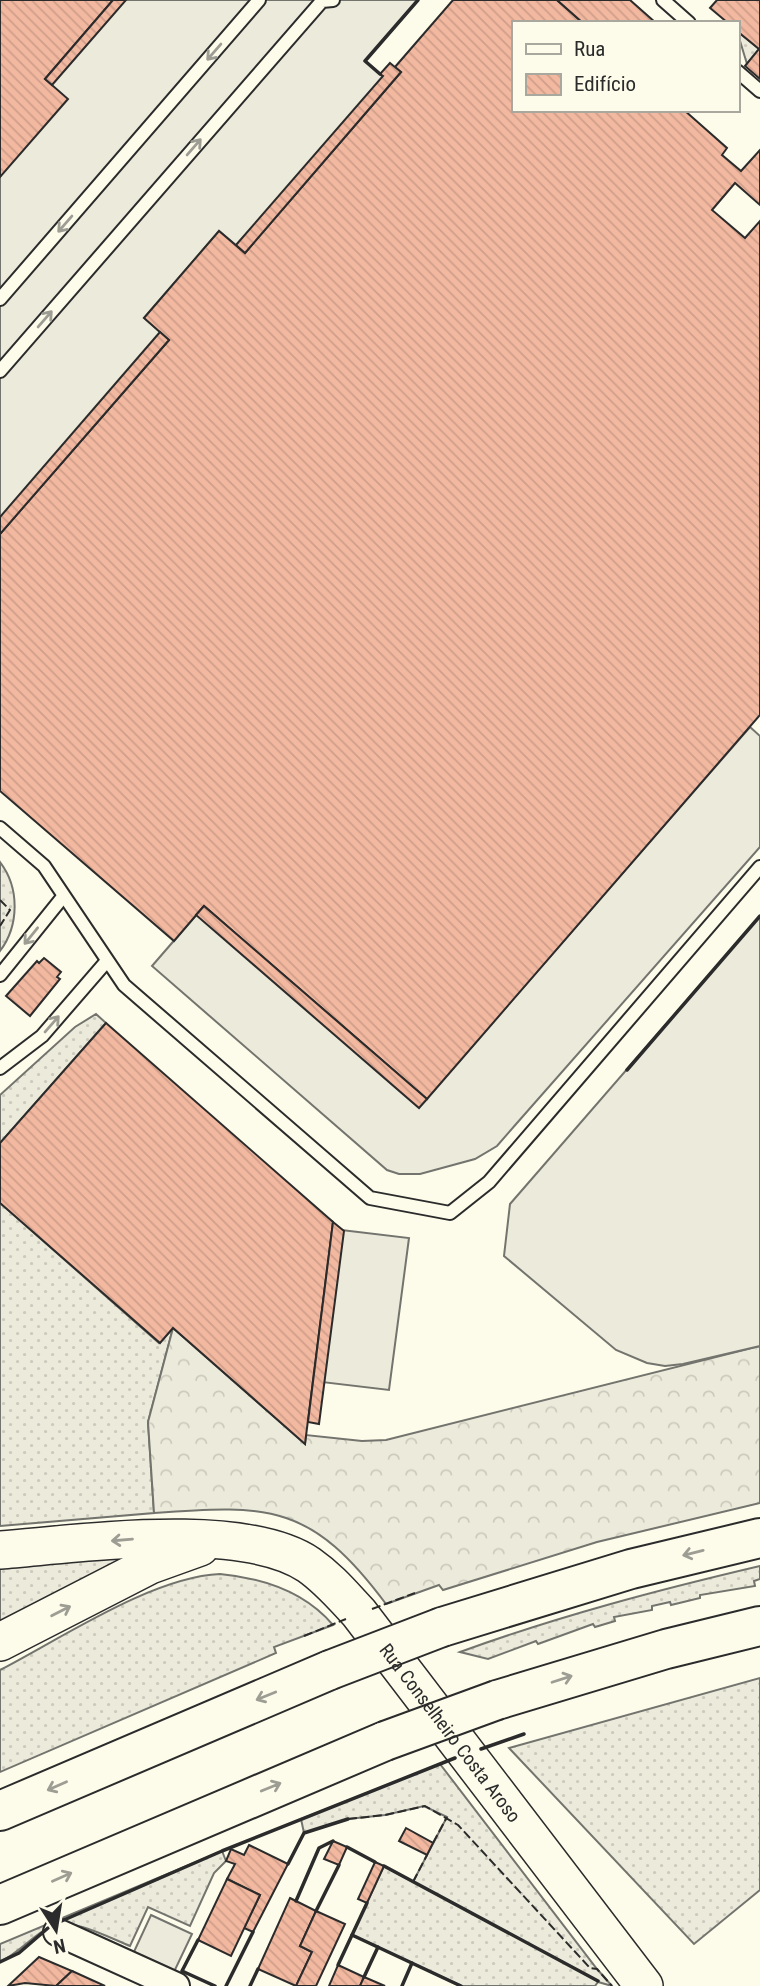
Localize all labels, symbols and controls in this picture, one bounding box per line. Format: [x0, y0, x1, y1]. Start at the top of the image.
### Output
legend [512, 21, 739, 112]
text: Rua [574, 37, 605, 61]
one-way arrow [206, 42, 222, 60]
text: Edifício [574, 72, 636, 96]
one-way arrow [186, 139, 202, 157]
one-way arrow [57, 214, 73, 232]
one-way arrow [37, 310, 53, 328]
one-way arrow [23, 927, 39, 945]
one-way arrow [44, 1016, 60, 1034]
one-way arrow [111, 1534, 134, 1547]
one-way arrow [682, 1547, 705, 1560]
one-way arrow [50, 1604, 71, 1617]
street label: Rua Conselheiro Costa Aroso [375, 1639, 526, 1827]
one-way arrow [551, 1672, 573, 1684]
one-way arrow [256, 1690, 278, 1703]
one-way arrow [47, 1780, 69, 1793]
one-way arrow [260, 1780, 282, 1793]
one-way arrow [51, 1870, 73, 1883]
north arrow [21, 1895, 91, 1965]
text: N [51, 1934, 68, 1959]

